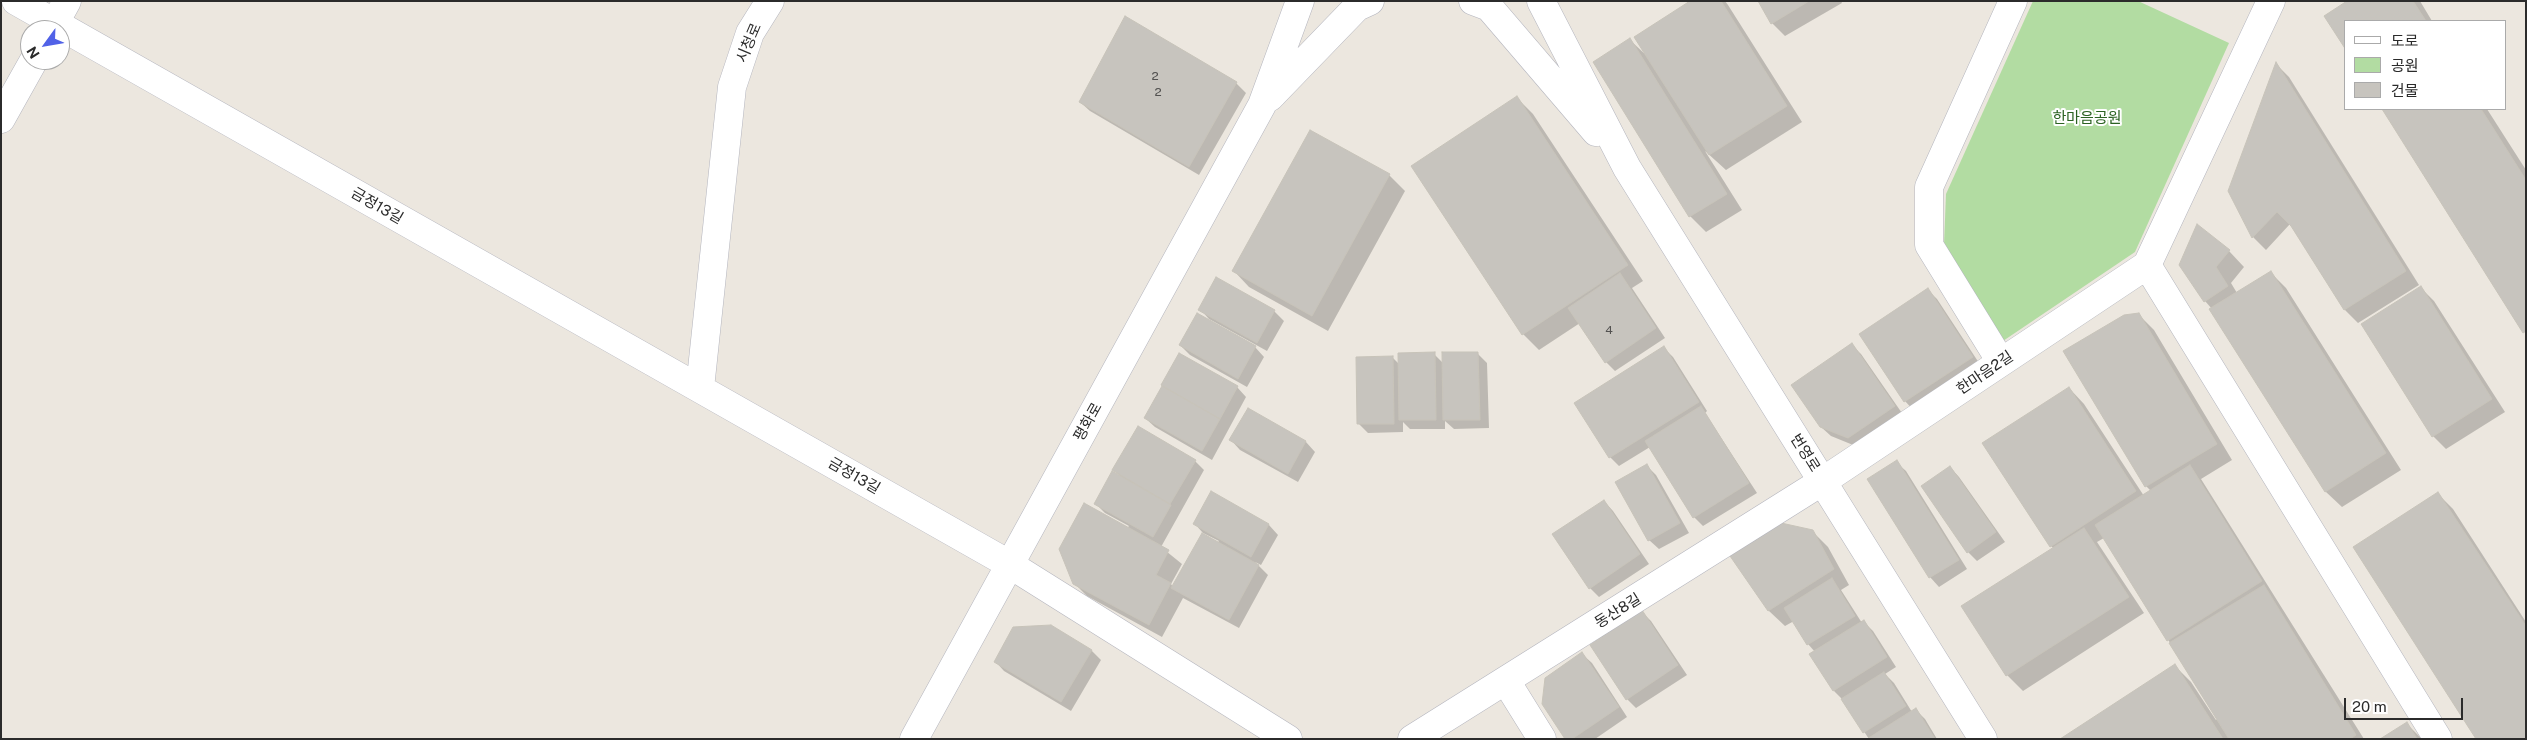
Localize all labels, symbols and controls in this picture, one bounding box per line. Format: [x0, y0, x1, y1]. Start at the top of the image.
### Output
north arrow [20, 20, 70, 70]
street label: 시청로 [733, 20, 765, 66]
legend [2344, 20, 2507, 110]
text: 도로 [2391, 32, 2419, 49]
text: N [23, 44, 43, 61]
text: 공원 [2391, 57, 2419, 74]
house number: 2 [1151, 69, 1159, 83]
text: 건물 [2391, 82, 2419, 99]
house number: 2 [1154, 85, 1162, 99]
park label: 한마음공원 [2053, 109, 2121, 127]
street label: 금정13길 [348, 184, 406, 228]
house number: 4 [1605, 323, 1613, 337]
street label: 한마음2길 [1953, 348, 2017, 398]
street label: 평화로 [1070, 400, 1106, 444]
street label: 번영로 [1786, 431, 1824, 475]
street label: 금정13길 [825, 454, 883, 498]
street label: 동산8길 [1592, 590, 1644, 632]
scale bar [2347, 688, 2466, 720]
text: 20 m [2352, 698, 2387, 715]

